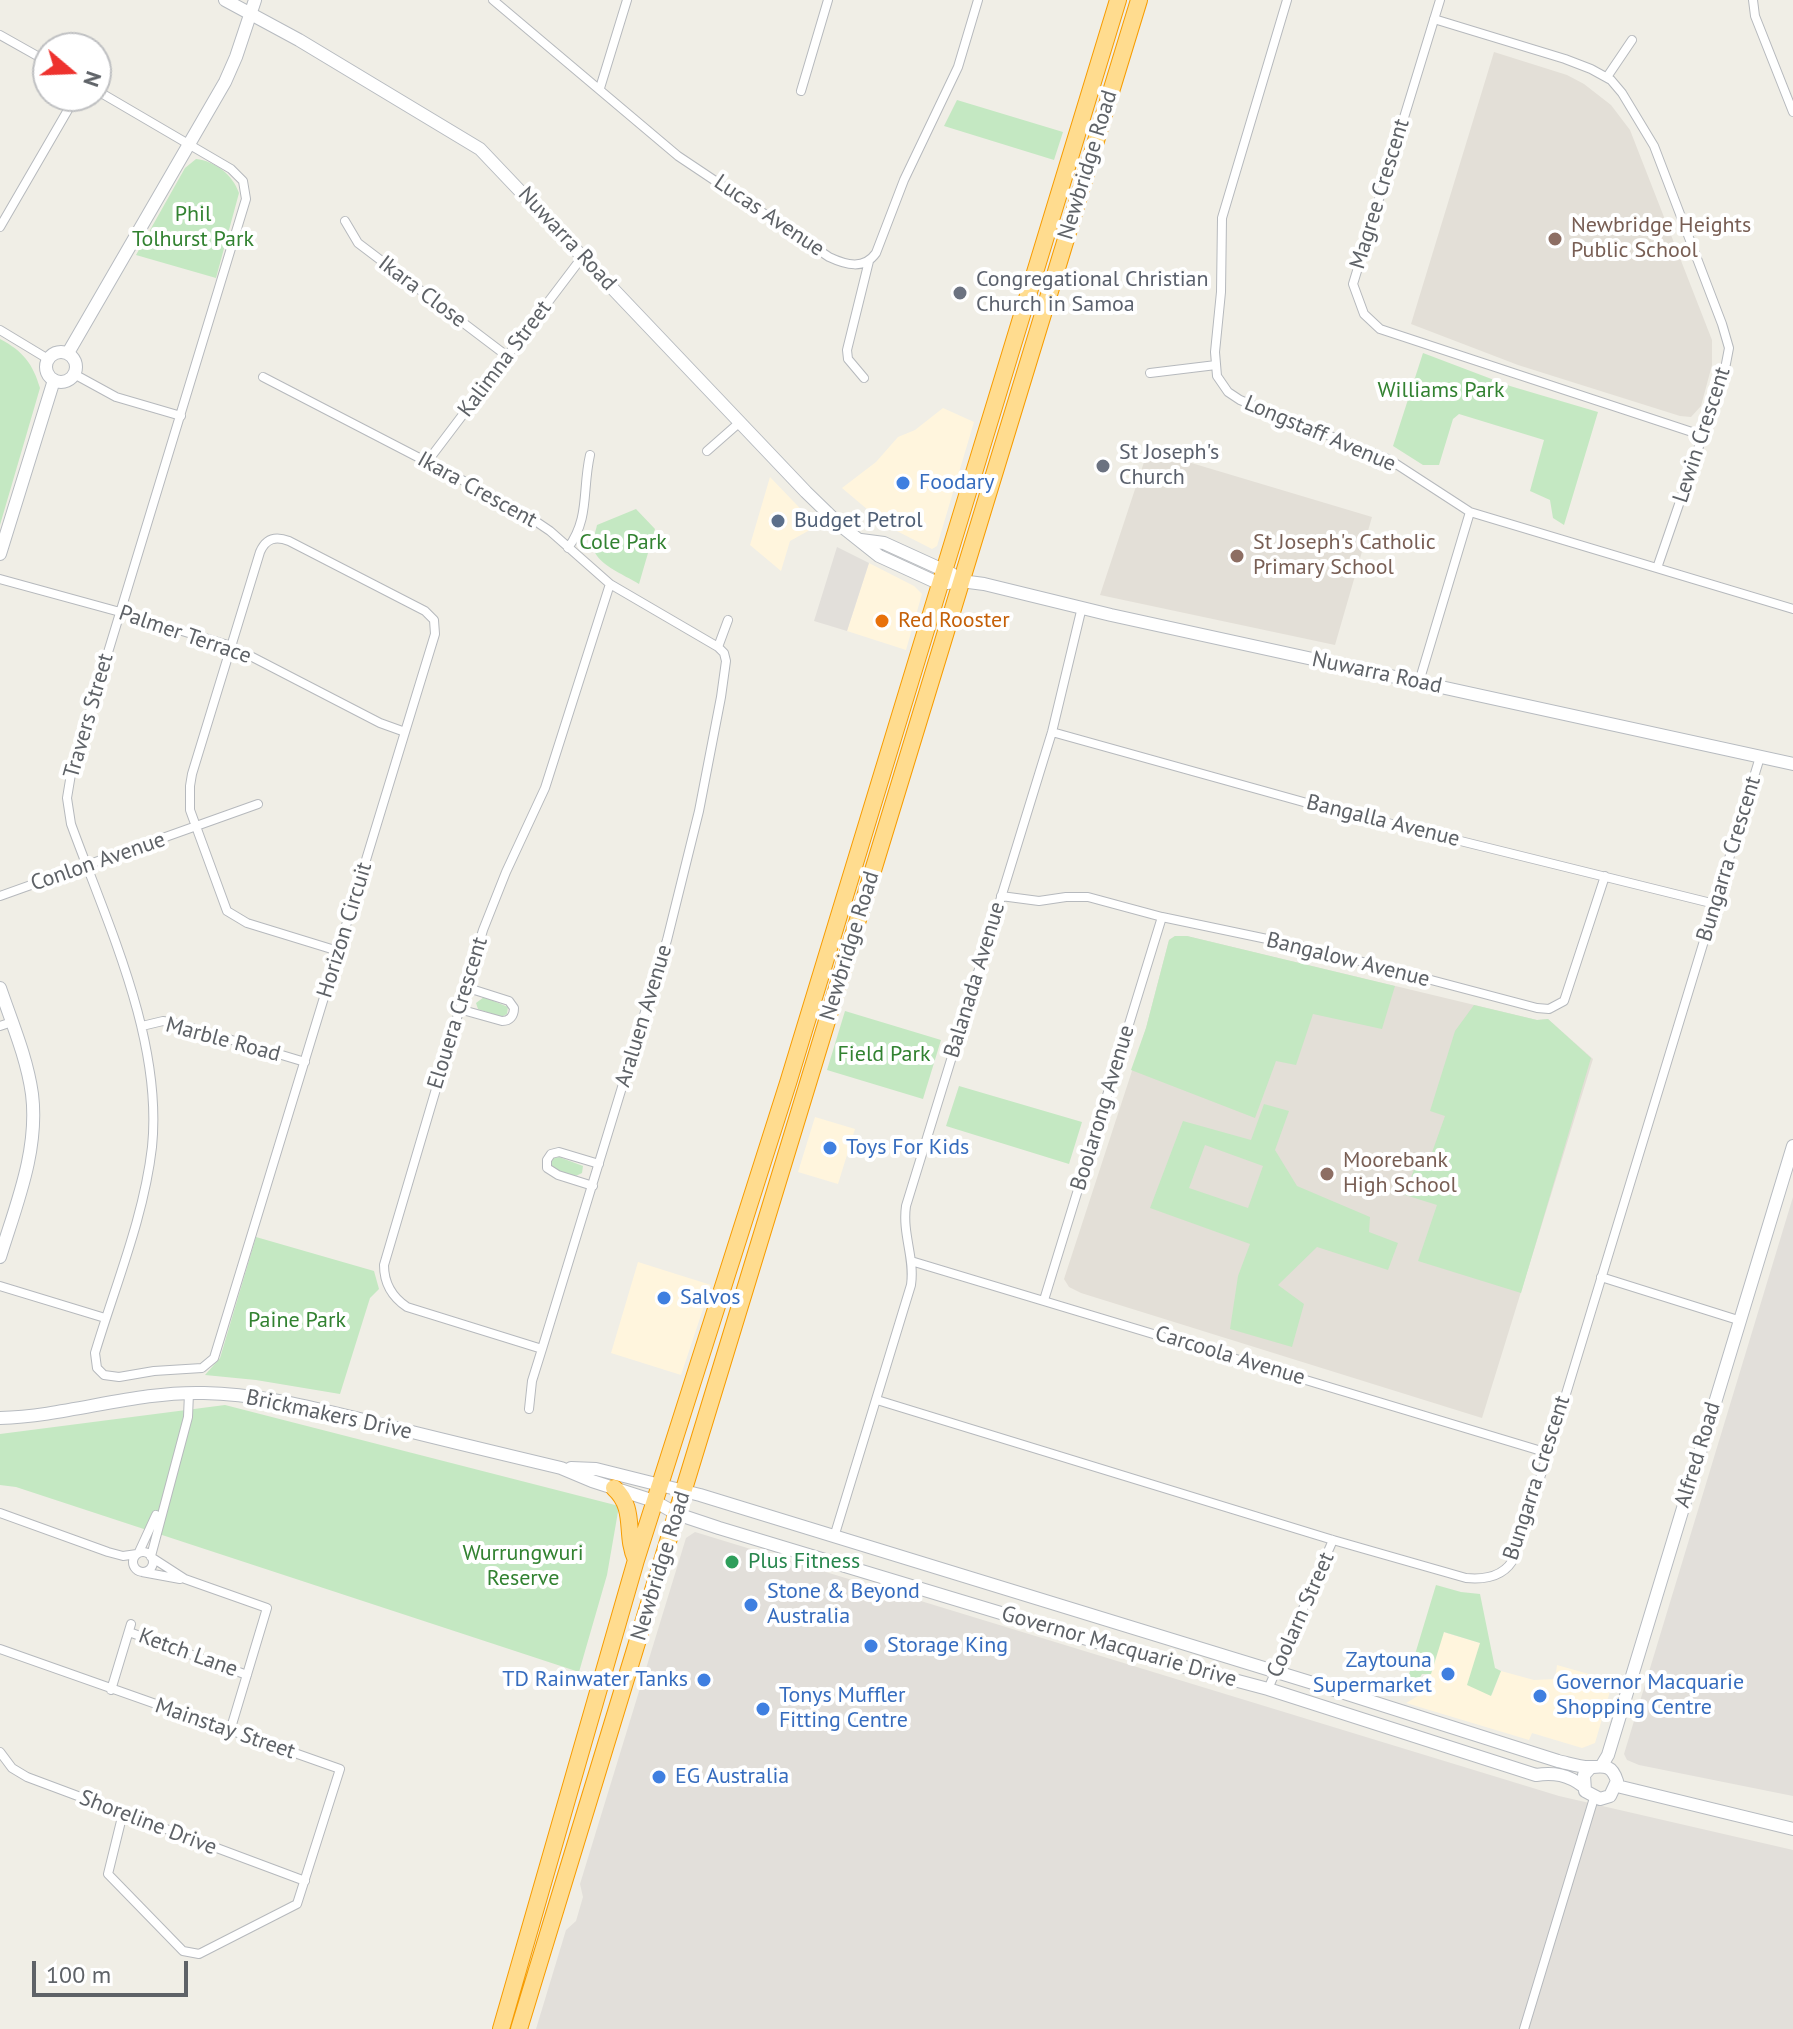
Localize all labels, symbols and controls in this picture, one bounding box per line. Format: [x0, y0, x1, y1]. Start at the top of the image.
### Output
north arrow [32, 32, 112, 112]
text: N [77, 68, 108, 91]
street label: Newbridge Road [1053, 87, 1123, 243]
street label: Magree Crescent [1345, 116, 1415, 272]
street label: Lucas Avenue [709, 169, 829, 263]
street label: Nuwarra Road [512, 182, 622, 296]
park label: Phil Tolhurst Park [132, 202, 254, 254]
place label: Newbridge Heights Public School [1571, 213, 1751, 264]
marker: Newbridge Heights Public School [1546, 230, 1564, 248]
street label: Ikara Close [373, 250, 471, 334]
place label: Congregational Christian Church in Samoa [976, 267, 1208, 318]
marker: Congregational Christian Church in Samoa [951, 284, 969, 302]
street label: Kalimna Street [453, 296, 557, 422]
street label: Lewin Crescent [1668, 364, 1736, 506]
park label: Williams Park [1377, 378, 1505, 404]
street label: Longstaff Avenue [1240, 390, 1400, 478]
place label: St Joseph's Church [1119, 440, 1219, 492]
street label: Ikara Crescent [413, 446, 541, 534]
marker: St Joseph's Church [1094, 457, 1112, 475]
place label: Foodary [919, 470, 994, 496]
marker: Foodary [894, 474, 912, 492]
place label: Budget Petrol [794, 508, 923, 534]
marker: Budget Petrol [769, 512, 787, 530]
park label: Cole Park [579, 530, 667, 556]
place label: St Joseph's Catholic Primary School [1253, 530, 1436, 582]
marker: St Joseph's Catholic Primary School [1228, 547, 1246, 565]
street label: Palmer Terrace [115, 600, 255, 670]
place label: Red Rooster [898, 608, 1010, 634]
marker: Red Rooster [873, 612, 891, 630]
street label: Nuwarra Road [1310, 646, 1444, 700]
street label: Travers Street [59, 651, 119, 781]
street label: Bungarra Crescent [1691, 773, 1767, 945]
street label: Bangalla Avenue [1304, 789, 1462, 853]
street label: Conlon Avenue [27, 827, 169, 897]
street label: Horizon Circuit [312, 859, 378, 1001]
street label: Newbridge Road [815, 868, 885, 1024]
street label: Balanada Avenue [939, 899, 1011, 1061]
street label: Bangalow Avenue [1264, 927, 1432, 993]
street label: Elouera Crescent [422, 934, 494, 1092]
street label: Araluen Avenue [610, 942, 678, 1090]
street label: Marble Road [163, 1012, 283, 1068]
street label: Boolarong Avenue [1065, 1022, 1141, 1194]
park label: Field Park [837, 1042, 931, 1068]
place label: Toys For Kids [846, 1135, 969, 1161]
marker: Toys For Kids [821, 1139, 839, 1157]
place label: Moorebank High School [1343, 1148, 1457, 1200]
marker: Moorebank High School [1318, 1165, 1336, 1183]
place label: Salvos [680, 1285, 740, 1311]
marker: Salvos [655, 1289, 673, 1307]
park label: Paine Park [248, 1308, 346, 1334]
street label: Carcoola Avenue [1152, 1321, 1308, 1391]
street label: Brickmakers Drive [244, 1385, 414, 1445]
street label: Bungarra Crescent [1498, 1392, 1576, 1564]
street label: Alfred Road [1669, 1399, 1727, 1511]
street label: Newbridge Road [626, 1488, 696, 1644]
park label: Wurrungwuri Reserve [462, 1541, 584, 1592]
street label: Coolarn Street [1262, 1548, 1340, 1682]
place label: Plus Fitness [748, 1549, 860, 1575]
marker: Plus Fitness [723, 1553, 741, 1571]
place label: Stone & Beyond Australia [767, 1579, 920, 1630]
marker: Stone & Beyond Australia [742, 1596, 760, 1614]
street label: Governor Macquarie Drive [998, 1601, 1240, 1693]
street label: Ketch Lane [135, 1623, 241, 1683]
place label: Storage King [887, 1633, 1008, 1659]
marker: Storage King [862, 1637, 880, 1655]
place label: Zaytouna Supermarket [1313, 1648, 1432, 1700]
marker: Zaytouna Supermarket [1439, 1665, 1457, 1683]
place label: TD Rainwater Tanks [502, 1667, 688, 1693]
place label: Governor Macquarie Shopping Centre [1556, 1670, 1744, 1722]
marker: TD Rainwater Tanks [695, 1671, 713, 1689]
place label: Tonys Muffler Fitting Centre [779, 1683, 908, 1734]
marker: Governor Macquarie Shopping Centre [1531, 1687, 1549, 1705]
street label: Mainstay Street [152, 1693, 298, 1765]
marker: Tonys Muffler Fitting Centre [754, 1700, 772, 1718]
place label: EG Australia [675, 1764, 789, 1790]
marker: EG Australia [650, 1768, 668, 1786]
street label: Shoreline Drive [76, 1785, 220, 1861]
scale bar [36, 1945, 192, 1995]
text: 100 m [46, 1959, 111, 1990]

